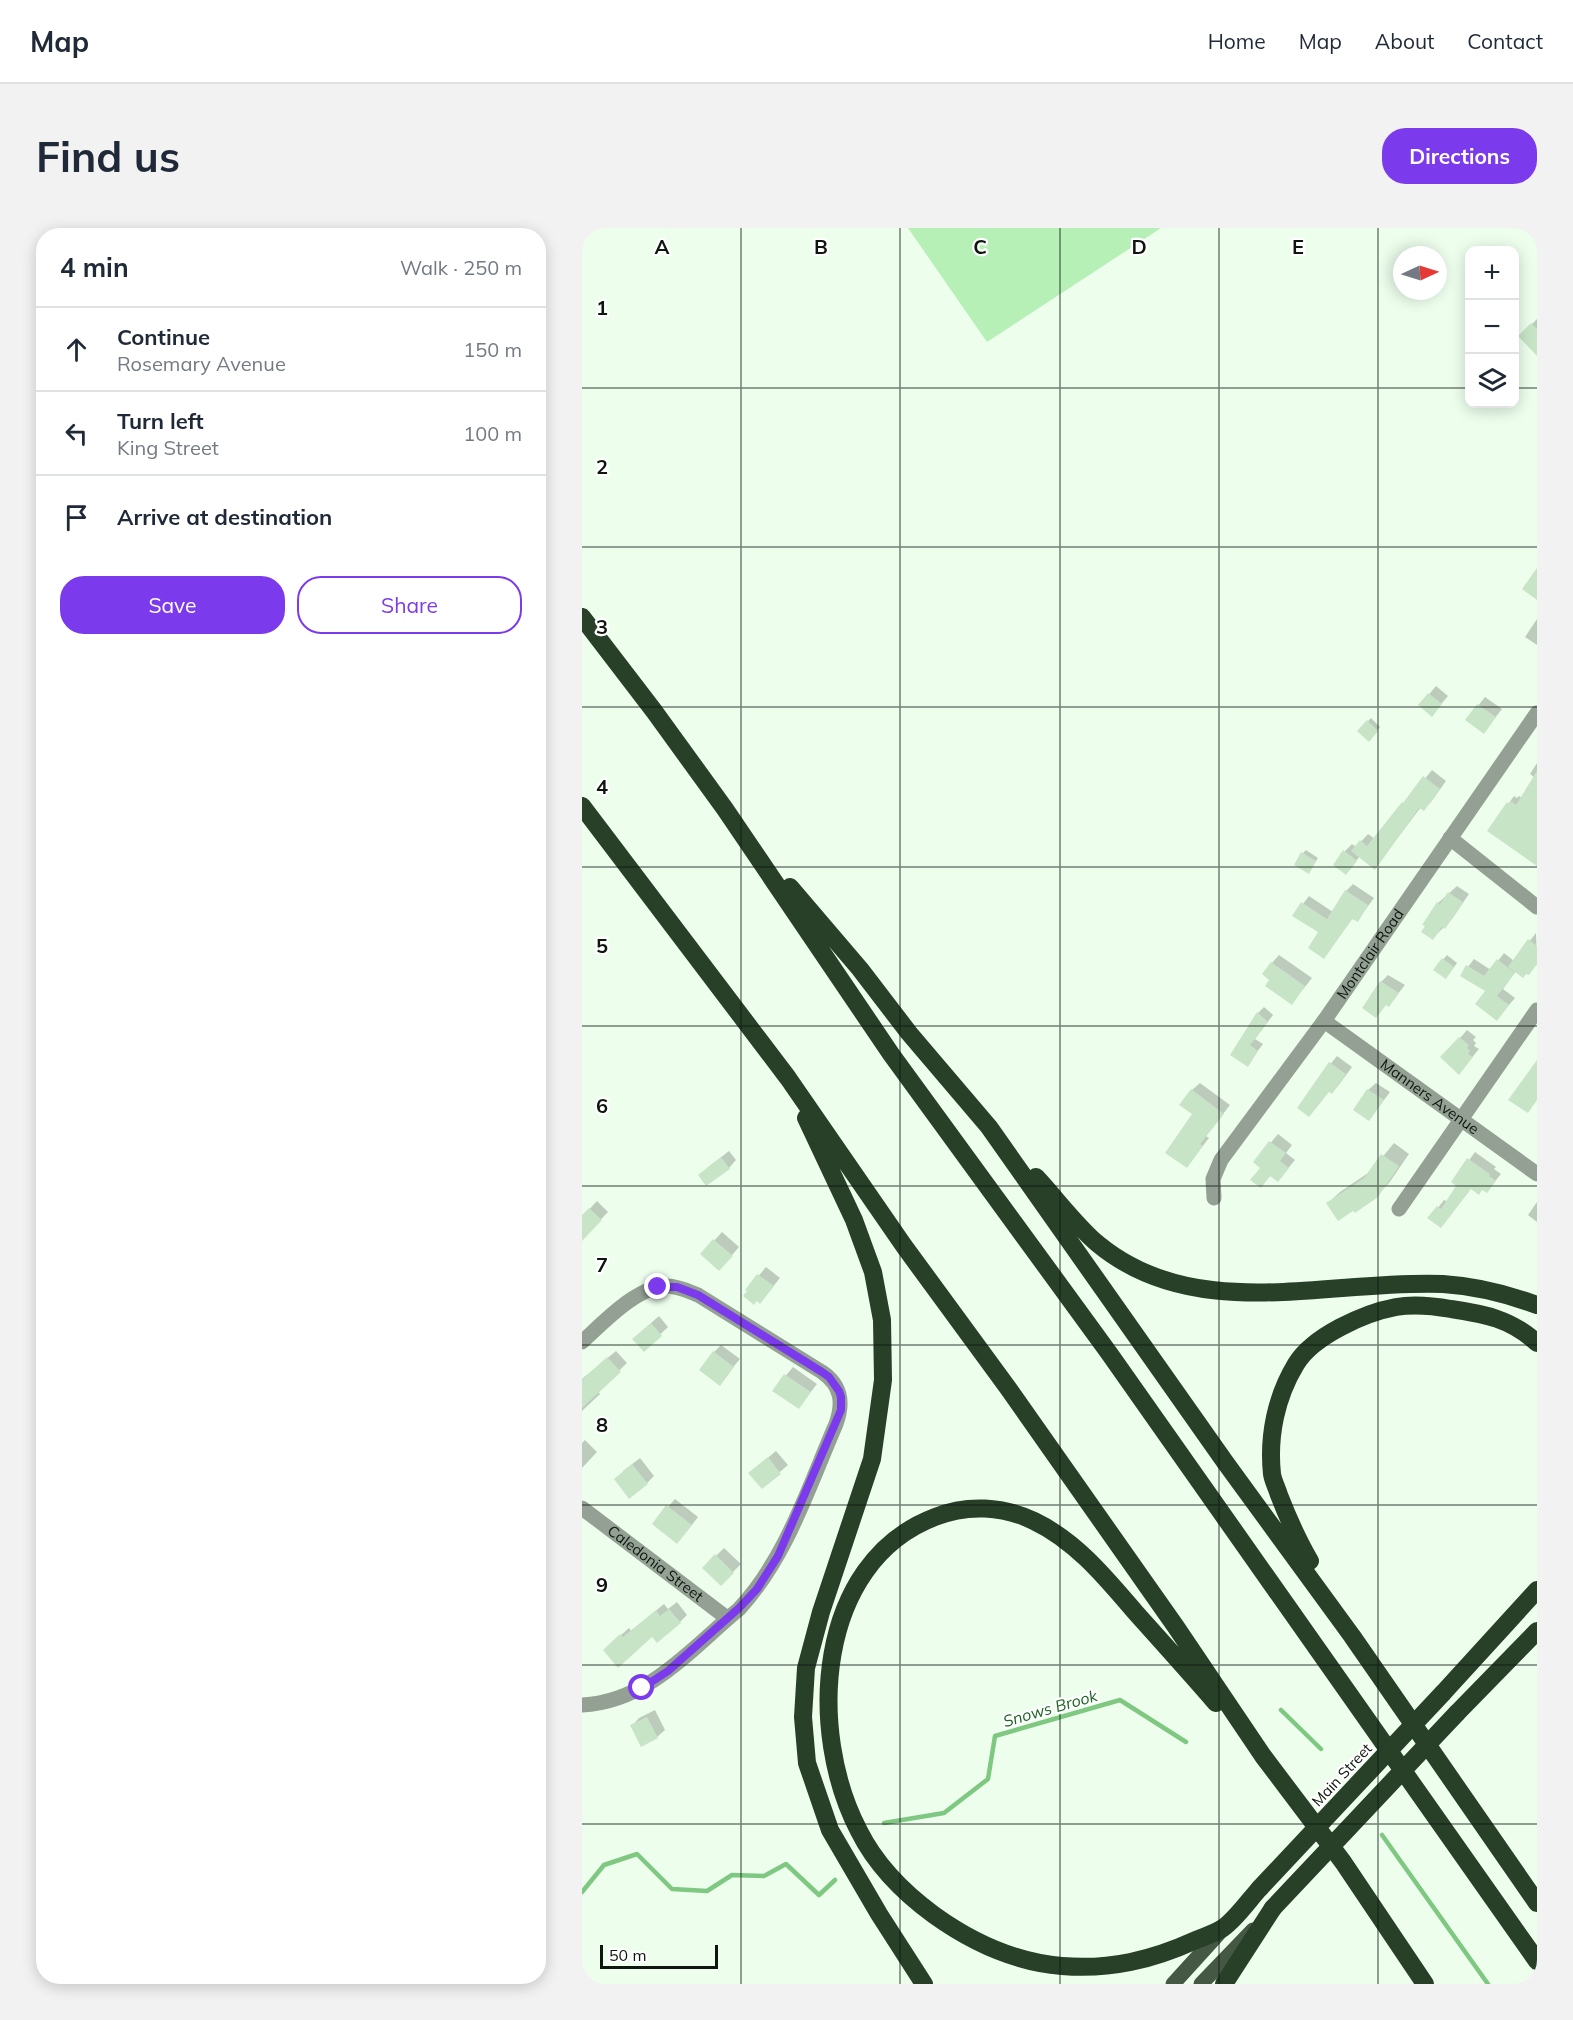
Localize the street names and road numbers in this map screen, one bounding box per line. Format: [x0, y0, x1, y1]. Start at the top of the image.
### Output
street label: Montclair Road [1332, 905, 1408, 1002]
street label: Manners Avenue [1377, 1055, 1483, 1138]
street label: Caledonia Street [604, 1521, 707, 1606]
street label: Main Street [1308, 1739, 1376, 1810]

